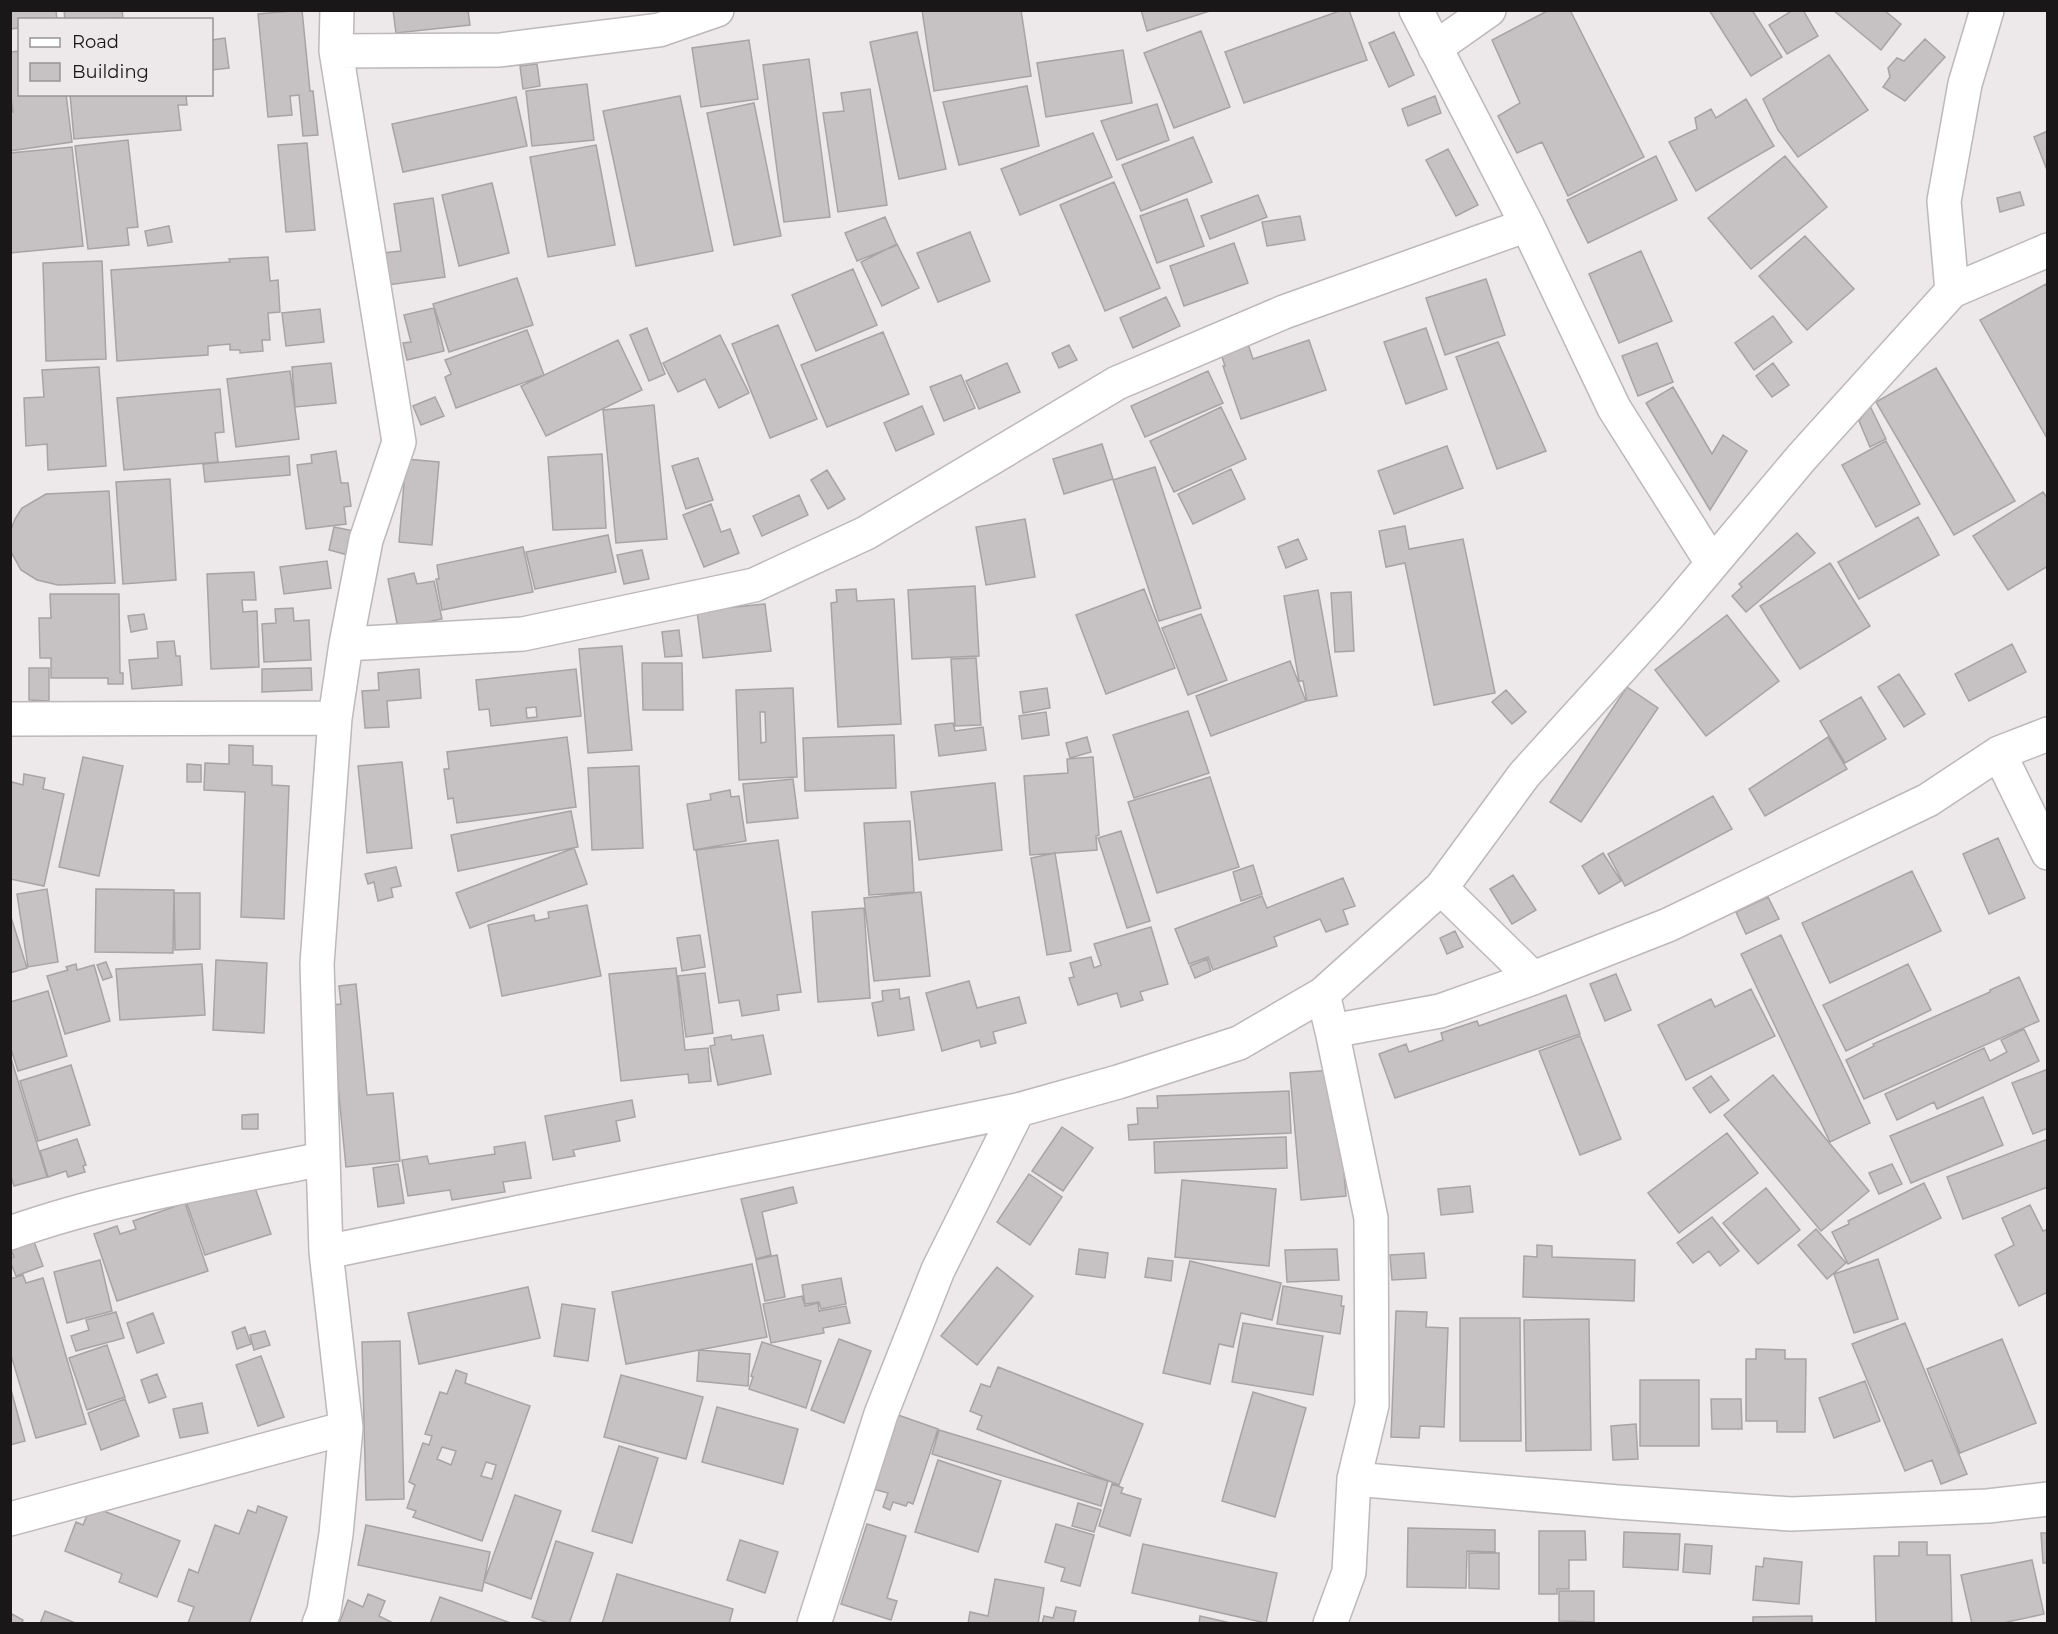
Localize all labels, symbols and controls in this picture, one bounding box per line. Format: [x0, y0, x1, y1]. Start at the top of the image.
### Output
legend [18, 18, 213, 96]
text: Road [72, 31, 119, 53]
text: Building [72, 61, 149, 83]

